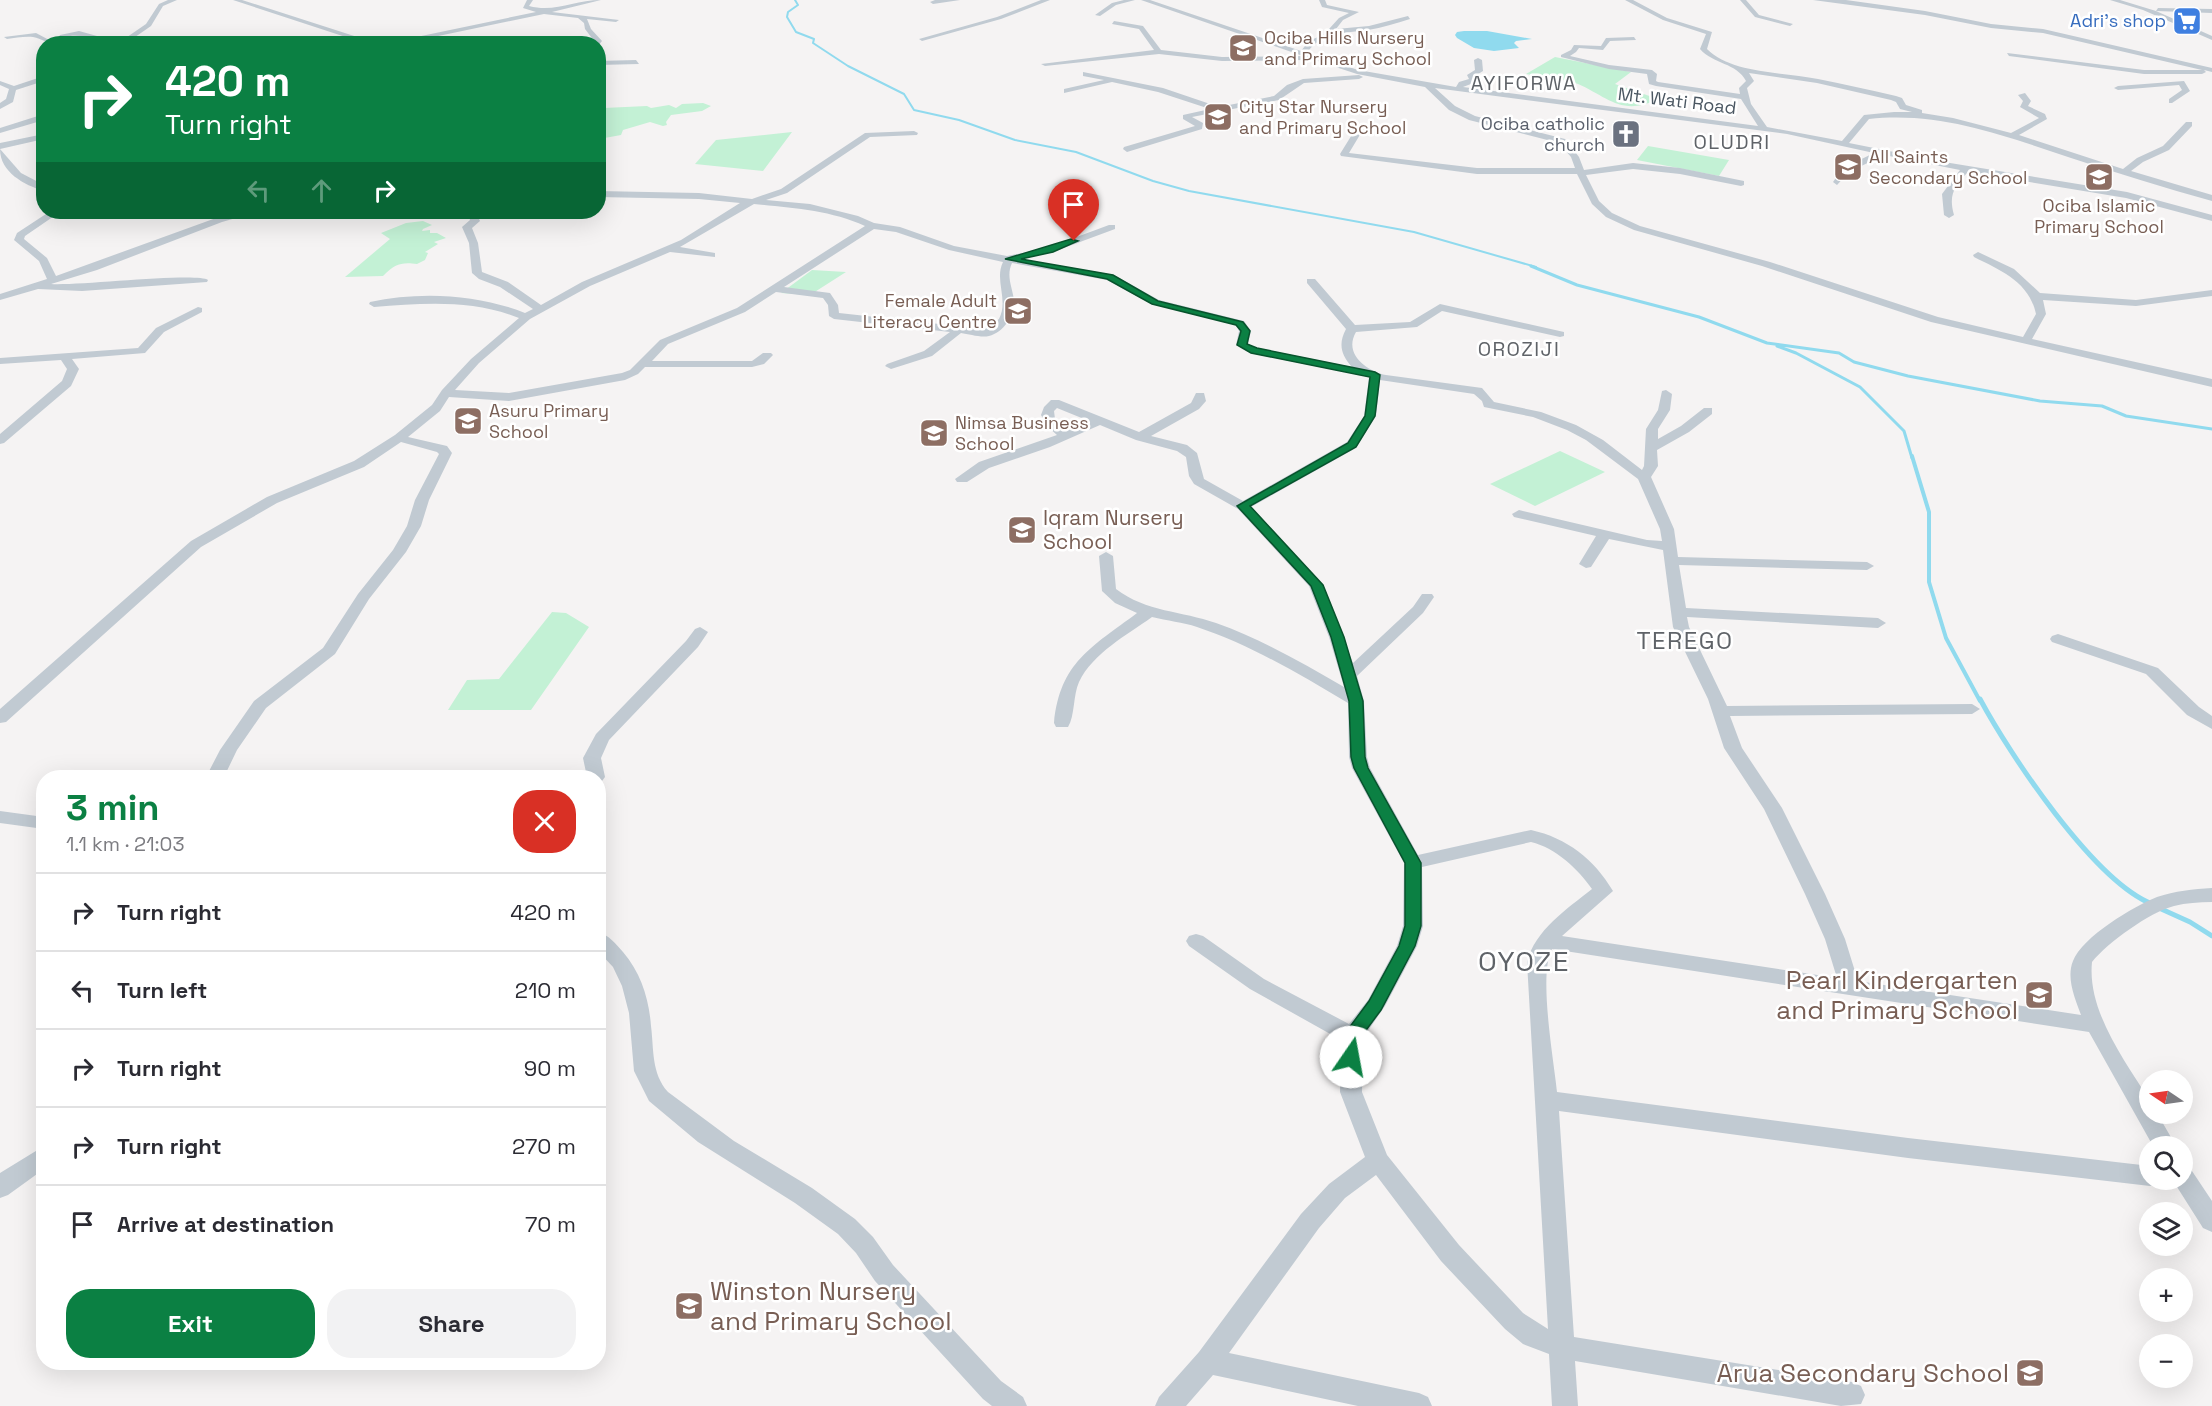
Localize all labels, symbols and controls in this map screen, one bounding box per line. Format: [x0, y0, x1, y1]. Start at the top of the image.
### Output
supermarket icon: Adri's shop [2171, 5, 2203, 37]
place label: Adri's shop [2070, 9, 2166, 32]
place label: Ociba Hills Nursery and Primary School [1264, 26, 1431, 70]
school or university icon: Ociba Hills Nursery and Primary School [1227, 32, 1259, 64]
text: 420 m [165, 55, 290, 108]
icon: right [66, 60, 144, 138]
district label: AYIFORWA [1471, 70, 1577, 96]
street label: Mt. Wati Road [1617, 82, 1738, 119]
place label: City Star Nursery and Primary School [1239, 95, 1406, 139]
school or university icon: City Star Nursery and Primary School [1202, 101, 1234, 133]
text: Turn right [165, 107, 292, 142]
place label: Ociba catholic church [1481, 112, 1605, 156]
church icon: Ociba catholic church [1610, 118, 1642, 150]
district label: OLUDRI [1693, 129, 1771, 155]
place label: All Saints Secondary School [1869, 145, 2027, 189]
school or university icon: All Saints Secondary School [1832, 151, 1864, 183]
school or university icon: Ociba Islamic Primary School [2083, 161, 2115, 193]
icon: left [242, 174, 275, 207]
icon: ahead [305, 174, 338, 207]
icon: right [368, 174, 401, 207]
pin [1048, 179, 1099, 241]
icon: arrive [1057, 188, 1090, 221]
place label: Ociba Islamic Primary School [2034, 194, 2164, 238]
place label: Female Adult Literacy Centre [863, 289, 997, 333]
school or university icon: Female Adult Literacy Centre [1002, 295, 1034, 327]
district label: OROZIJI [1478, 336, 1560, 362]
place label: Asuru Primary School [489, 399, 609, 443]
school or university icon: Asuru Primary School [452, 405, 484, 437]
place label: Nimsa Business School [955, 411, 1089, 455]
school or university icon: Nimsa Business School [918, 417, 950, 449]
place label: Iqram Nursery School [1043, 504, 1184, 555]
school or university icon: Iqram Nursery School [1006, 514, 1038, 546]
district label: TEREGO [1636, 625, 1734, 656]
text: 3 min [66, 785, 160, 831]
button: close [513, 790, 576, 853]
text: 1.1 km · 21:03 [66, 831, 184, 857]
icon: right [66, 896, 99, 929]
text: Turn right [117, 898, 222, 926]
text: 420 m [510, 898, 576, 926]
district label: OYOZE [1478, 943, 1570, 979]
place label: Pearl Kindergarten and Primary School [1776, 963, 2018, 1027]
icon: left [66, 974, 99, 1007]
text: Turn left [117, 976, 207, 1004]
text: 210 m [515, 976, 576, 1004]
school or university icon: Pearl Kindergarten and Primary School [2023, 979, 2055, 1011]
position arrow [1319, 1025, 1383, 1089]
icon: right [66, 1052, 99, 1085]
text: Turn right [117, 1054, 222, 1082]
text: 90 m [524, 1054, 576, 1082]
north arrow [2139, 1070, 2193, 1124]
map controls [2139, 1070, 2193, 1388]
icon: right [66, 1130, 99, 1163]
text: Turn right [117, 1132, 222, 1160]
text: 270 m [512, 1132, 576, 1160]
button: search [2139, 1136, 2193, 1190]
button: layers [2139, 1202, 2193, 1256]
icon: arrive [66, 1208, 99, 1241]
text: Arrive at destination [117, 1210, 334, 1238]
text: 70 m [525, 1210, 576, 1238]
button: + [2139, 1268, 2193, 1322]
place label: Winston Nursery and Primary School [710, 1274, 952, 1338]
button: Exit [66, 1289, 315, 1358]
button: Share [327, 1289, 576, 1358]
school or university icon: Winston Nursery and Primary School [673, 1290, 705, 1322]
button: − [2139, 1334, 2193, 1388]
place label: Arua Secondary School [1716, 1356, 2009, 1390]
school or university icon: Arua Secondary School [2014, 1357, 2046, 1389]

